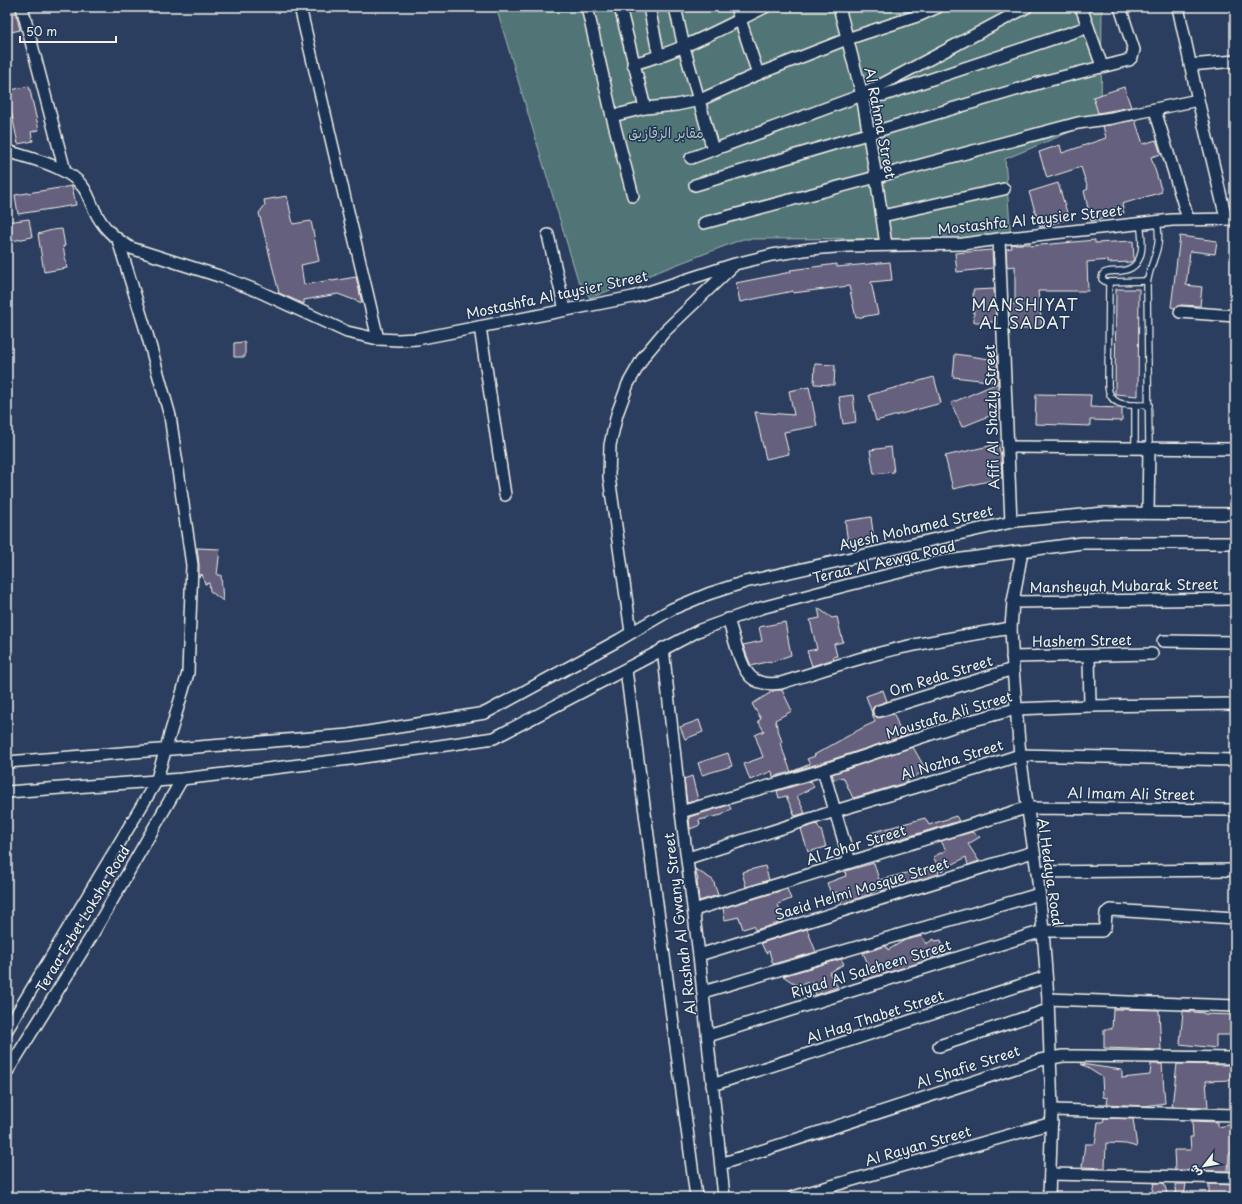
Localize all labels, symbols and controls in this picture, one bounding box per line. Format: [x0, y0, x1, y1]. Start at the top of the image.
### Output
scale bar [20, 18, 116, 44]
text: 50 m [26, 22, 57, 40]
street label: Al Rahma Street [859, 65, 902, 181]
park label: مقابر الزقازيق [628, 122, 704, 143]
street label: Mostashfa Al taysier Street [937, 199, 1123, 240]
street label: Mostashfa Al taysier Street [464, 265, 650, 324]
district label: MANSHIYAT AL SADAT [971, 292, 1079, 334]
street label: Afifi Al Shazly Street [978, 344, 1005, 490]
street label: Ayesh Mohamed Street [837, 499, 995, 555]
street label: Teraa Al Aewga Road [810, 535, 957, 588]
street label: Mansheyah Mubarak Street [1029, 573, 1219, 598]
street label: Hashem Street [1032, 629, 1132, 652]
street label: Om Reda Street [887, 650, 995, 701]
street label: Moustafa Ali Street [883, 685, 1015, 744]
street label: Al Nozha Street [898, 734, 1006, 785]
street label: Al Imam Ali Street [1067, 782, 1195, 805]
street label: Al Hedaya Road [1033, 816, 1068, 927]
street label: Al Zohor Street [803, 819, 909, 870]
street label: Al Rashah Al Gwany Street [658, 831, 701, 1016]
street label: Teraa Ezbet Loksha Road [30, 841, 135, 996]
street label: Saeid Helmi Mosque Street [772, 852, 952, 925]
street label: Riyad Al Saleheen Street [788, 934, 954, 1003]
street label: Al Hag Thabet Street [803, 984, 947, 1049]
street label: Al Shafie Street [913, 1040, 1023, 1093]
street label: Al Rayan Street [862, 1120, 974, 1171]
north arrow [1184, 1146, 1224, 1186]
text: ش [1185, 1162, 1205, 1181]

